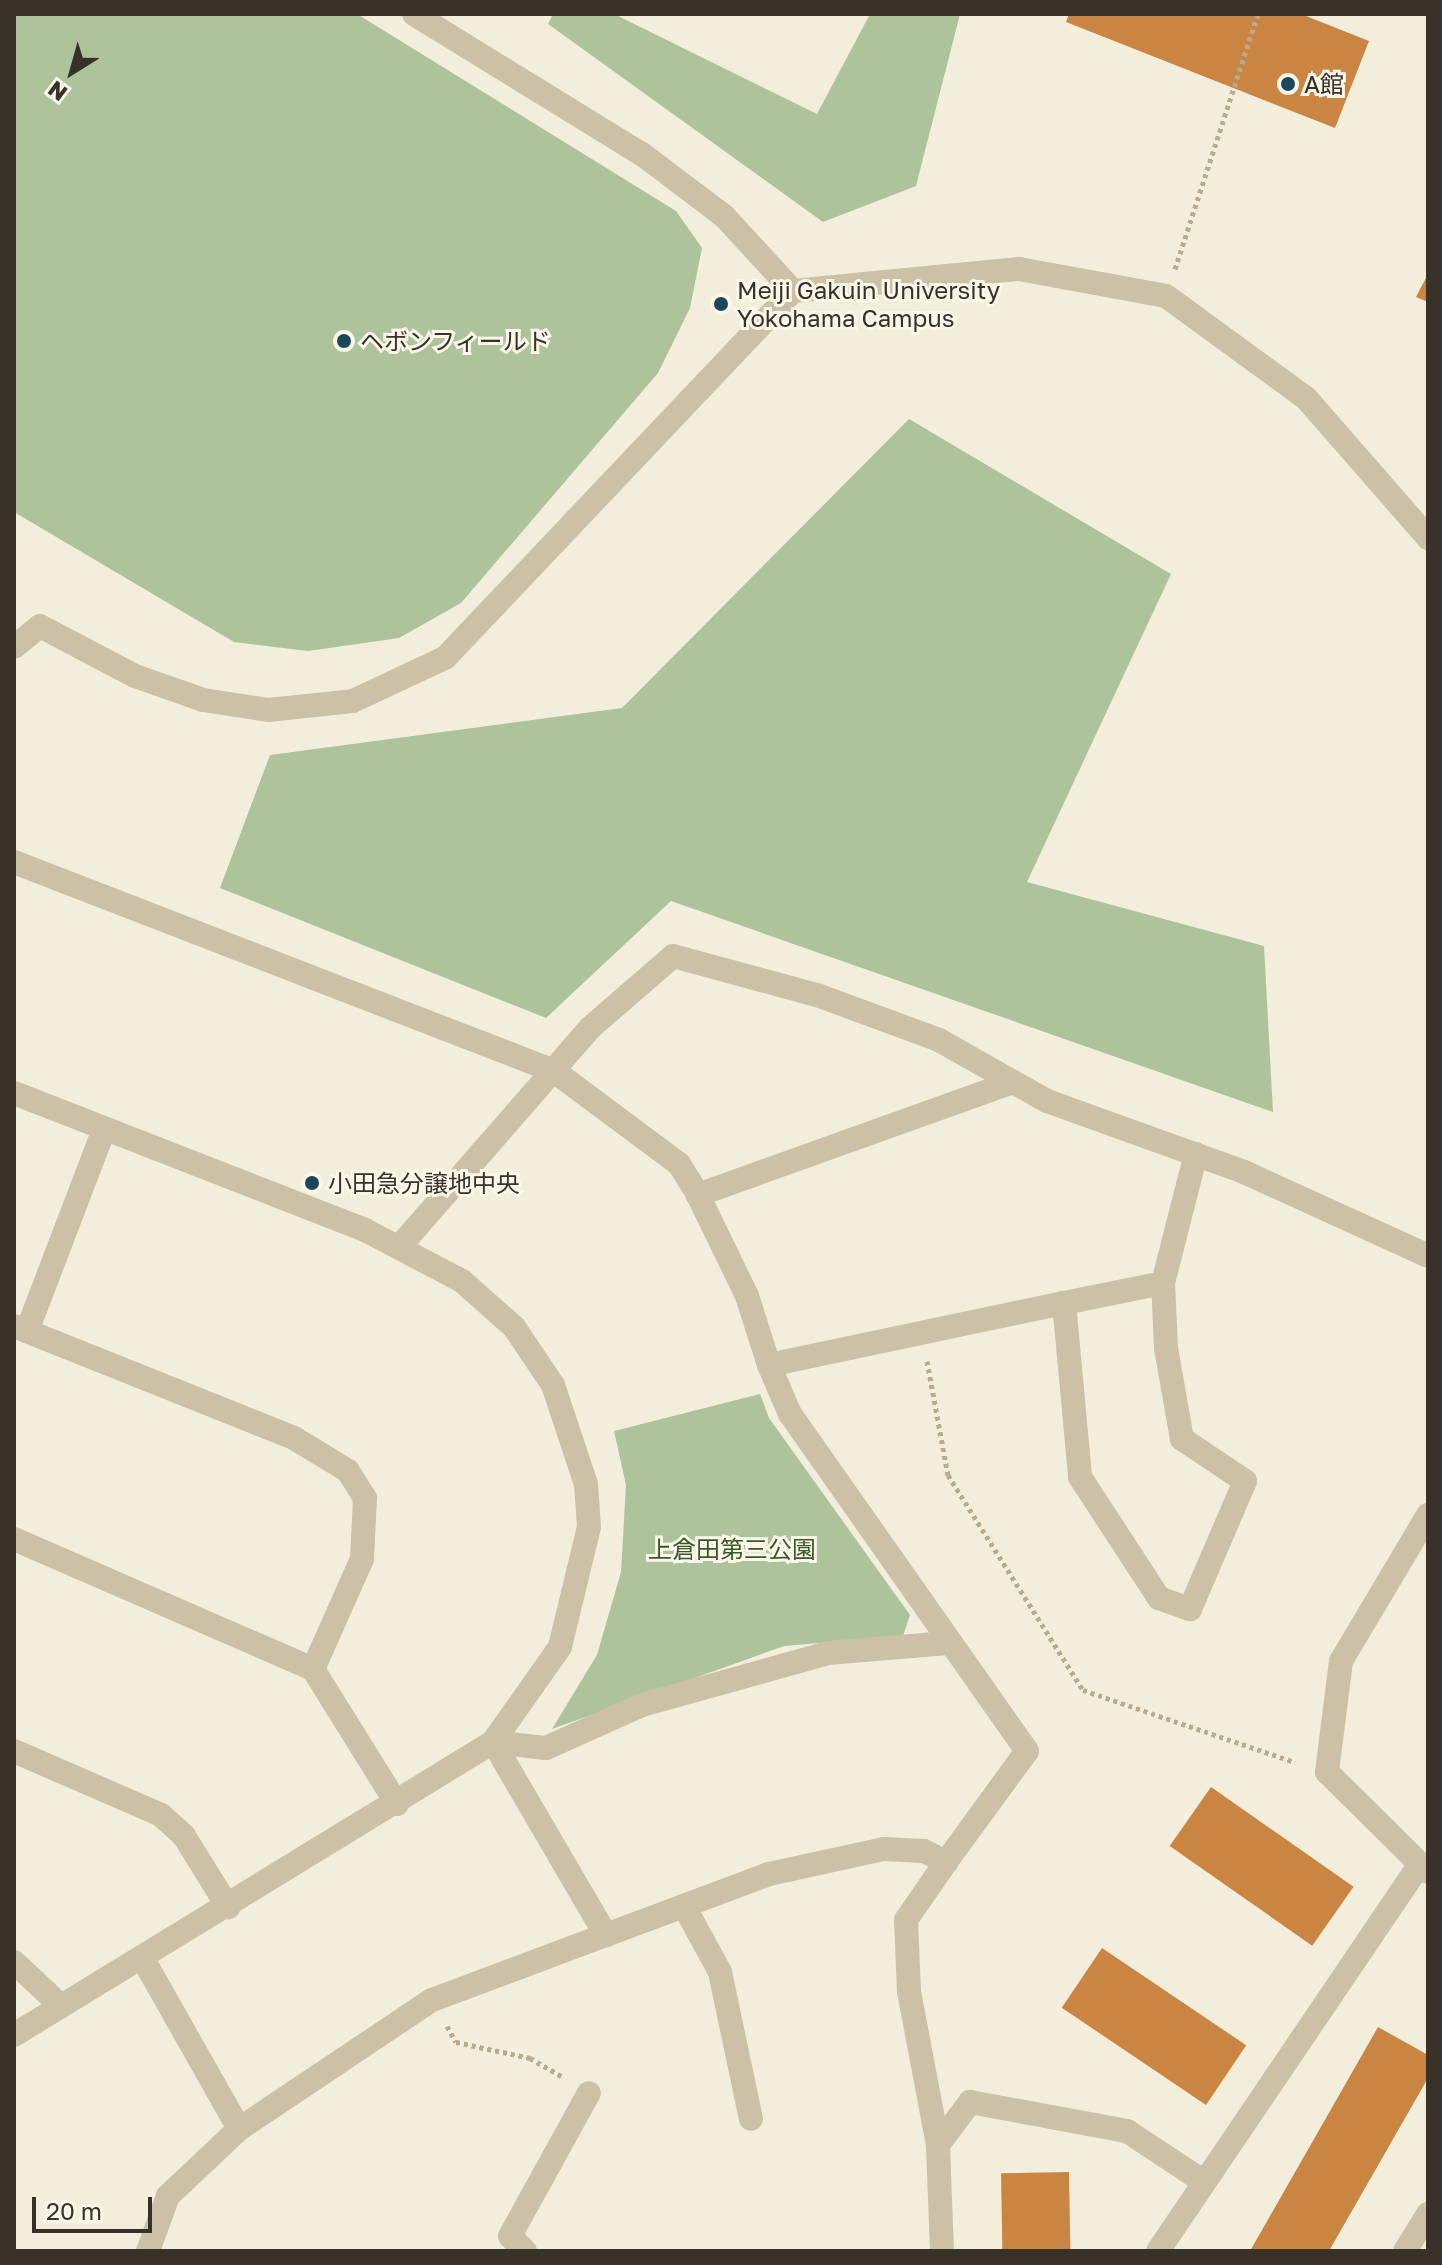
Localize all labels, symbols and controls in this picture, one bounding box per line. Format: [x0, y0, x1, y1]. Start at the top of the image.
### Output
north arrow [32, 32, 112, 112]
place label: A館 [1304, 70, 1344, 98]
marker: A館 [1279, 75, 1297, 93]
text: N [42, 76, 72, 107]
place label: Meiji Gakuin University Yokohama Campus [737, 276, 1000, 332]
marker: Meiji Gakuin University Yokohama Campus [712, 295, 730, 313]
place label: ヘボンフィールド [360, 327, 552, 355]
marker: ヘボンフィールド [335, 332, 353, 350]
place label: 小田急分譲地中央 [328, 1169, 520, 1197]
marker: 小田急分譲地中央 [303, 1174, 321, 1192]
park label: 上倉田第三公園 [648, 1535, 816, 1563]
scale bar [36, 2181, 156, 2231]
text: 20 m [46, 2196, 102, 2225]

